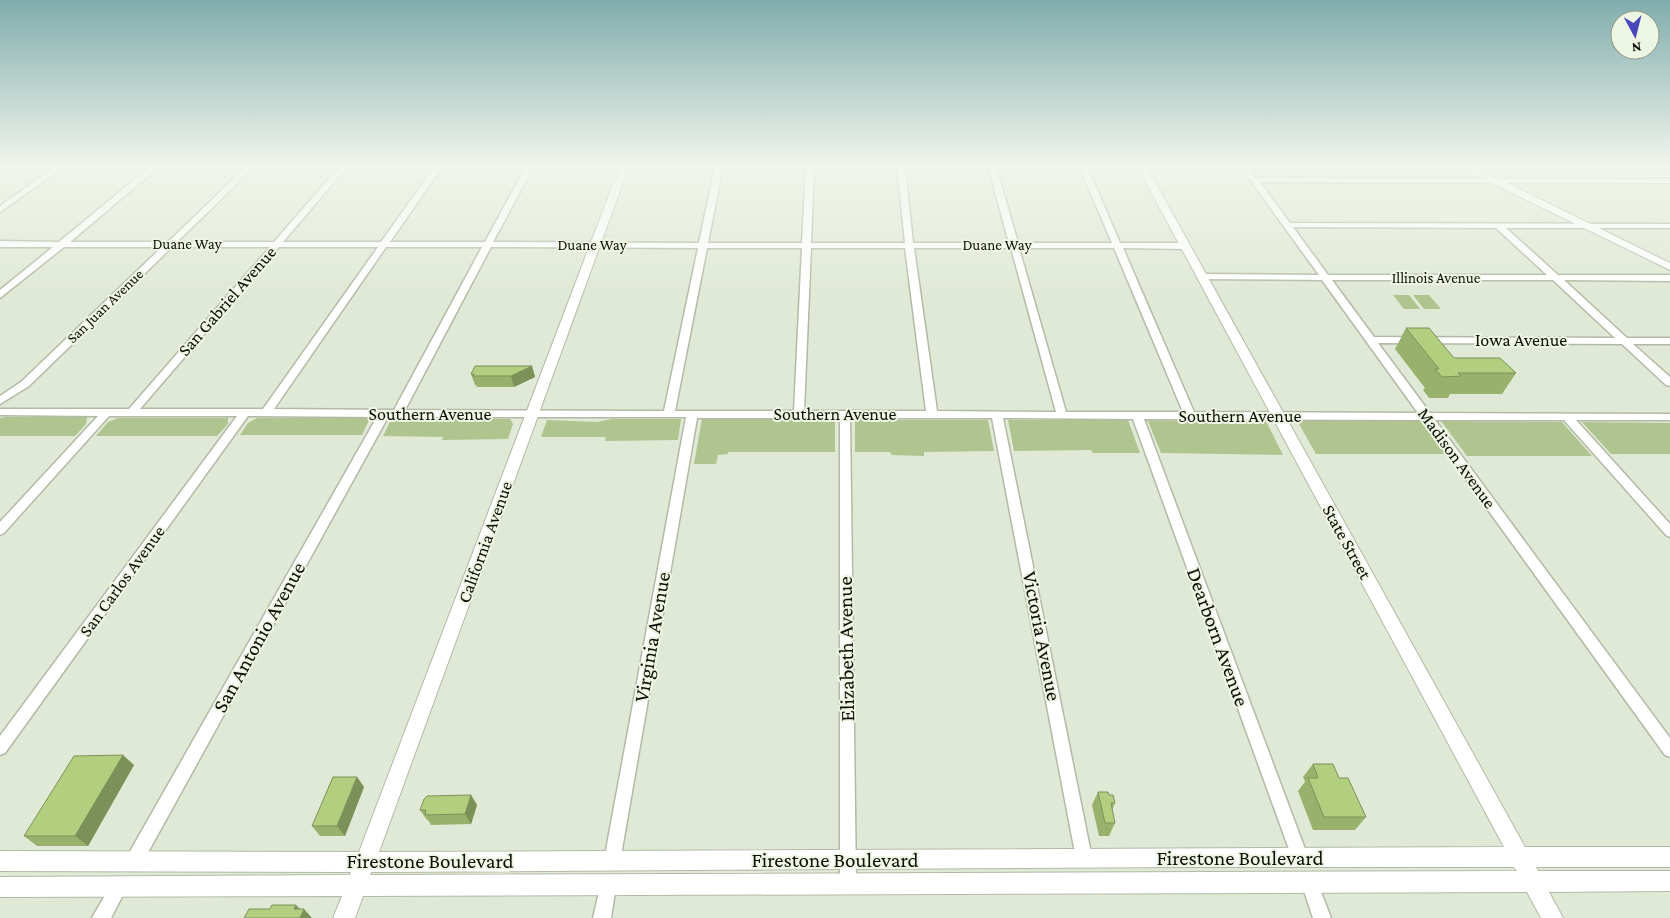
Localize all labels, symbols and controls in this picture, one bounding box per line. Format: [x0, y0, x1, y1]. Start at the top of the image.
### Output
north arrow [1610, 10, 1660, 60]
text: N [1630, 39, 1642, 56]
street label: Duane Way [152, 236, 222, 253]
street label: Duane Way [557, 237, 627, 254]
street label: Duane Way [962, 237, 1032, 254]
street label: San Gabriel Avenue [174, 242, 280, 360]
street label: San Juan Avenue [64, 265, 147, 347]
street label: Illinois Avenue [1392, 270, 1481, 286]
street label: Iowa Avenue [1475, 330, 1567, 350]
street label: Southern Avenue [369, 404, 492, 424]
street label: Southern Avenue [774, 404, 897, 424]
street label: Madison Avenue [1414, 404, 1500, 512]
street label: Southern Avenue [1179, 406, 1302, 426]
street label: California Avenue [454, 478, 516, 606]
street label: State Street [1318, 501, 1376, 584]
street label: San Carlos Avenue [75, 522, 169, 640]
street label: San Antonio Avenue [208, 558, 310, 716]
street label: Dearborn Avenue [1182, 564, 1254, 710]
street label: Victoria Avenue [1018, 569, 1066, 703]
street label: Virginia Avenue [629, 570, 675, 704]
street label: Elizabeth Avenue [833, 576, 859, 722]
street label: Firestone Boulevard [1157, 846, 1323, 870]
street label: Firestone Boulevard [752, 848, 918, 872]
street label: Firestone Boulevard [347, 849, 513, 873]

